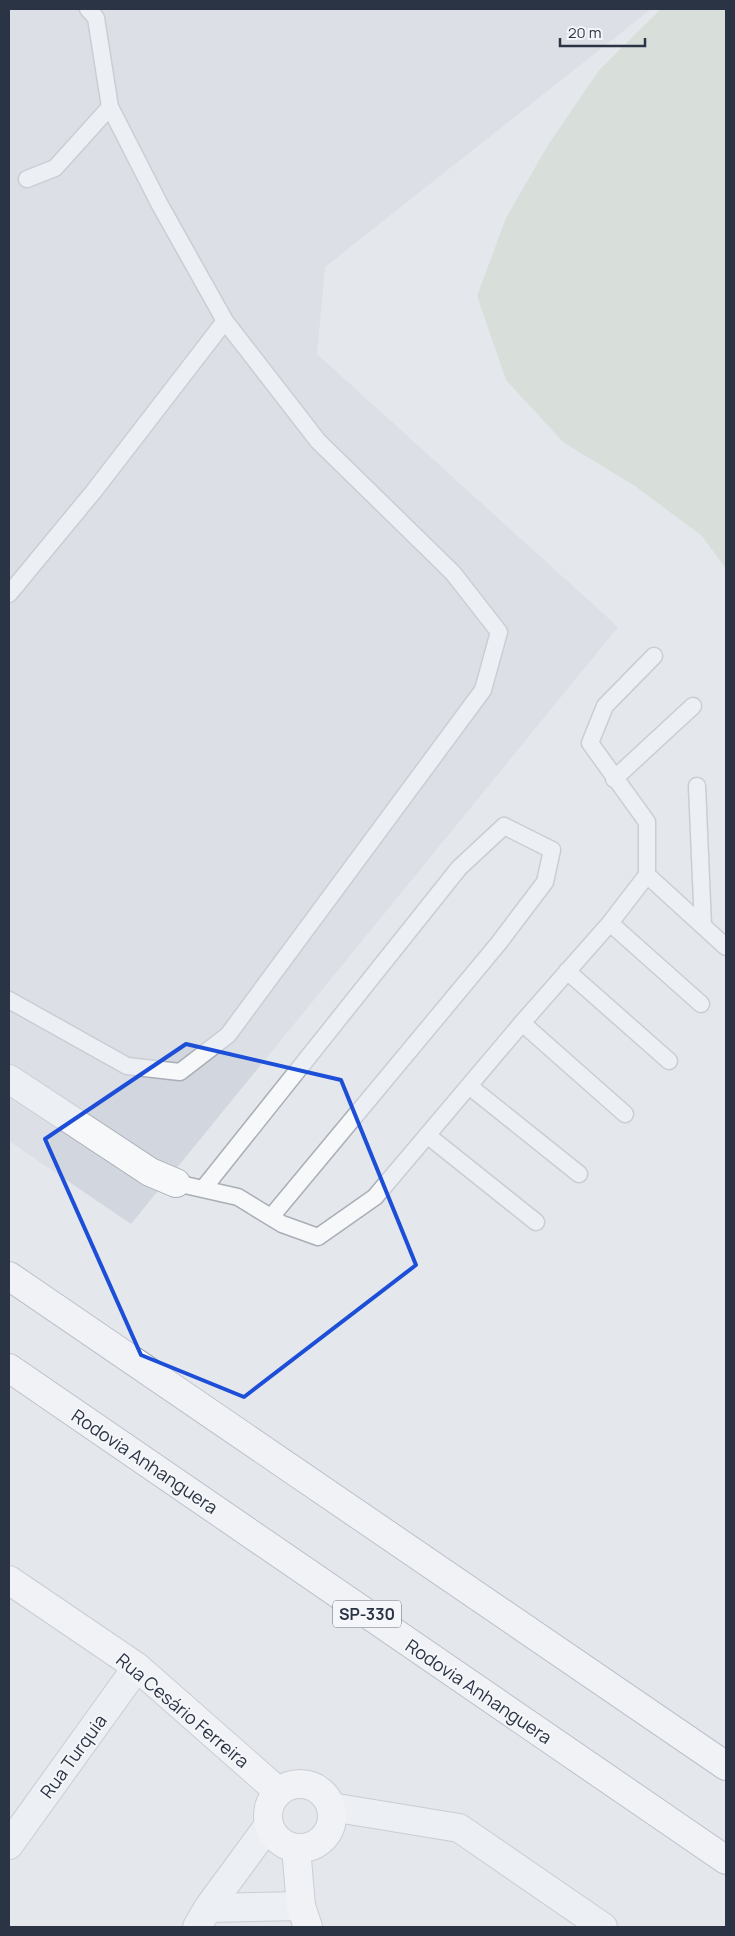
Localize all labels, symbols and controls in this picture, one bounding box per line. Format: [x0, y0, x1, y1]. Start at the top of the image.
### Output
scale bar [560, 15, 645, 47]
text: 20 m [568, 22, 601, 43]
street label: Rodovia Anhanguera [67, 1403, 223, 1519]
road number: SP-330 [333, 1600, 401, 1628]
street label: Rodovia Anhanguera [401, 1633, 557, 1749]
street label: Rua Cesário Ferreira [112, 1647, 254, 1773]
street label: Rua Turquia [34, 1709, 112, 1803]

